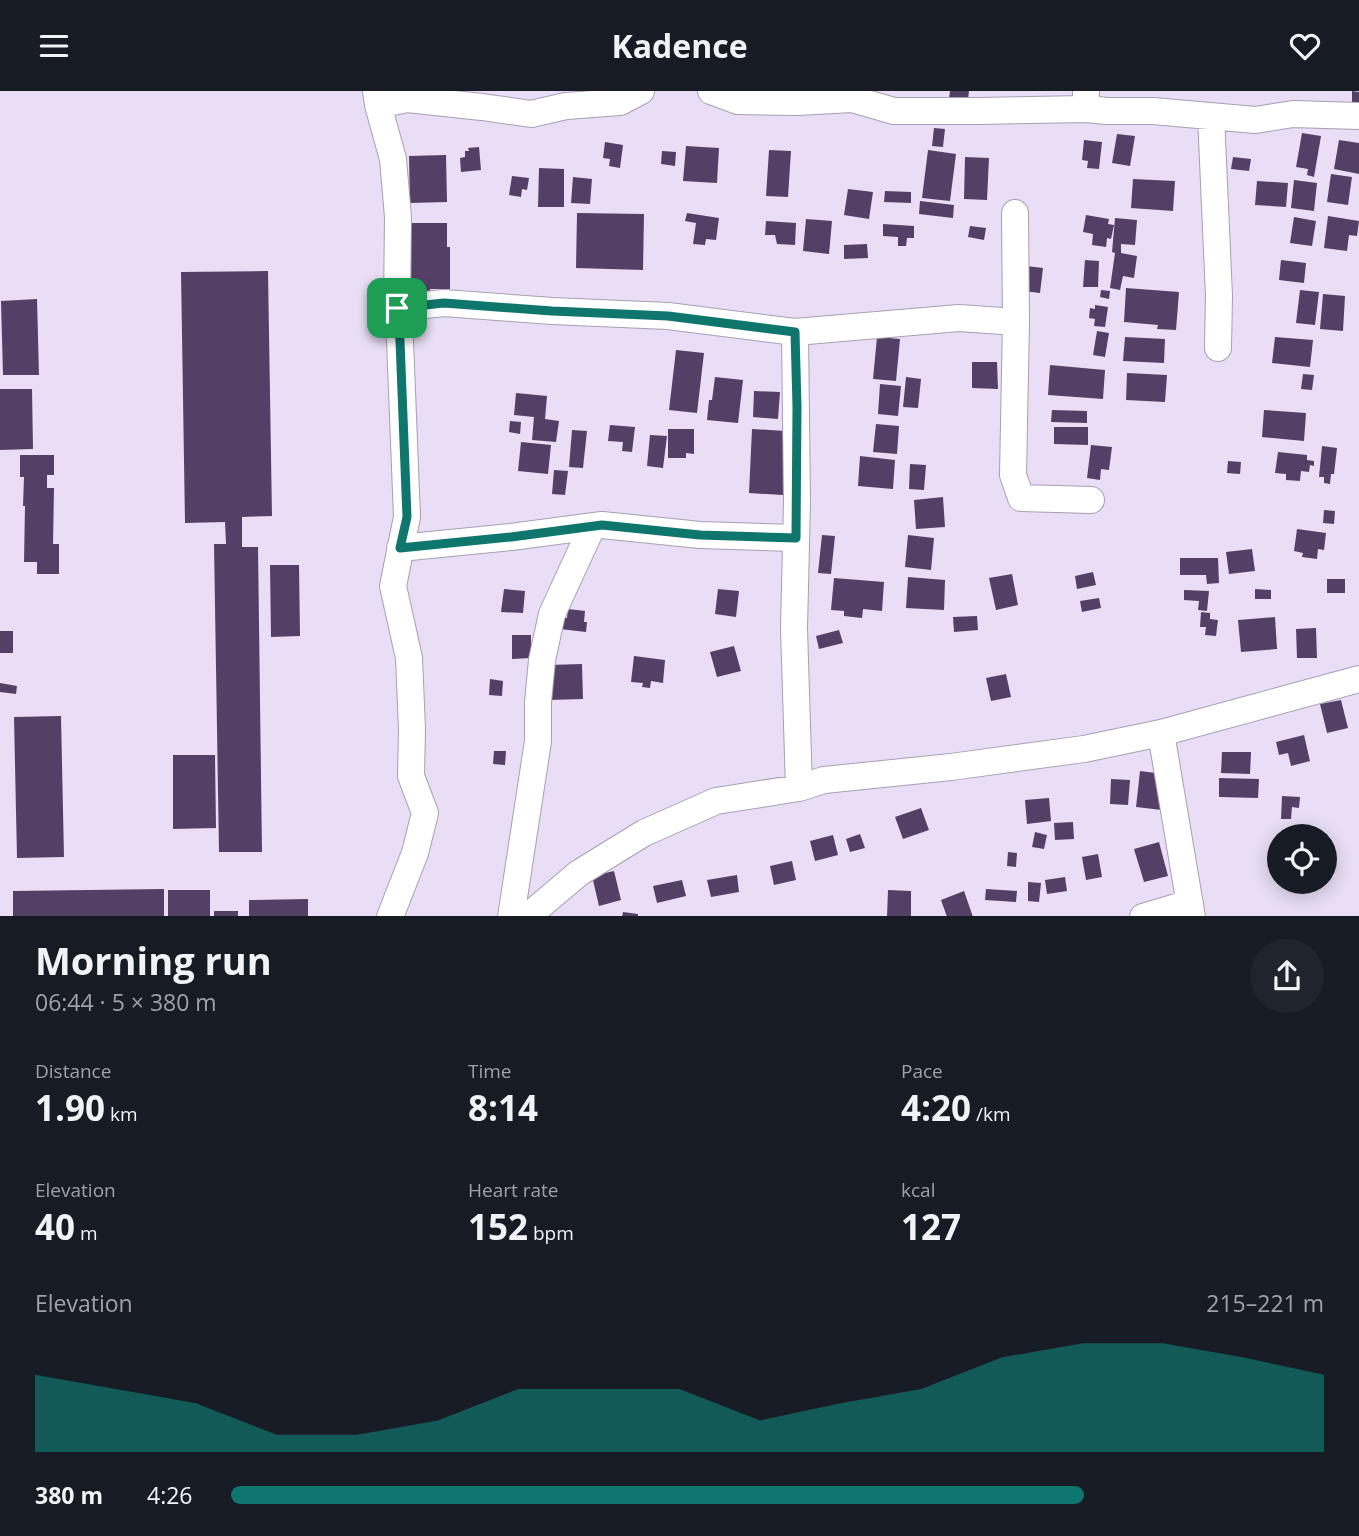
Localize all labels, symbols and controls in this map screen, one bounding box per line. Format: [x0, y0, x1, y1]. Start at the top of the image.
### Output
text: Kadence [611, 24, 748, 67]
icon: menu [35, 27, 73, 65]
icon: heart [1286, 27, 1324, 65]
pin [367, 278, 427, 338]
icon: arrive [378, 289, 416, 327]
map controls [1267, 824, 1337, 894]
button: locate [1267, 824, 1337, 894]
text: Morning run [35, 934, 272, 986]
button: share [1250, 939, 1324, 1013]
text: 06:44 · 5 × 380 m [35, 986, 217, 1018]
text: Distance [35, 1058, 111, 1084]
text: Time [468, 1058, 512, 1084]
text: Pace [901, 1058, 943, 1084]
text: 1.90 [35, 1084, 105, 1131]
text: 8:14 [468, 1084, 538, 1131]
text: 4:20 [901, 1084, 971, 1131]
text: km [105, 1101, 138, 1127]
text: /km [971, 1101, 1011, 1127]
text: Elevation [35, 1177, 116, 1203]
text: Heart rate [468, 1177, 558, 1203]
text: kcal [901, 1177, 935, 1203]
text: 40 [35, 1203, 75, 1250]
text: 152 [468, 1203, 528, 1250]
text: 127 [901, 1203, 961, 1250]
text: m [75, 1220, 98, 1246]
text: bpm [528, 1220, 574, 1246]
text: Elevation [35, 1287, 133, 1319]
text: 215–221 m [1206, 1287, 1324, 1319]
text: 380 m [35, 1479, 103, 1511]
text: 4:26 [147, 1479, 193, 1511]

